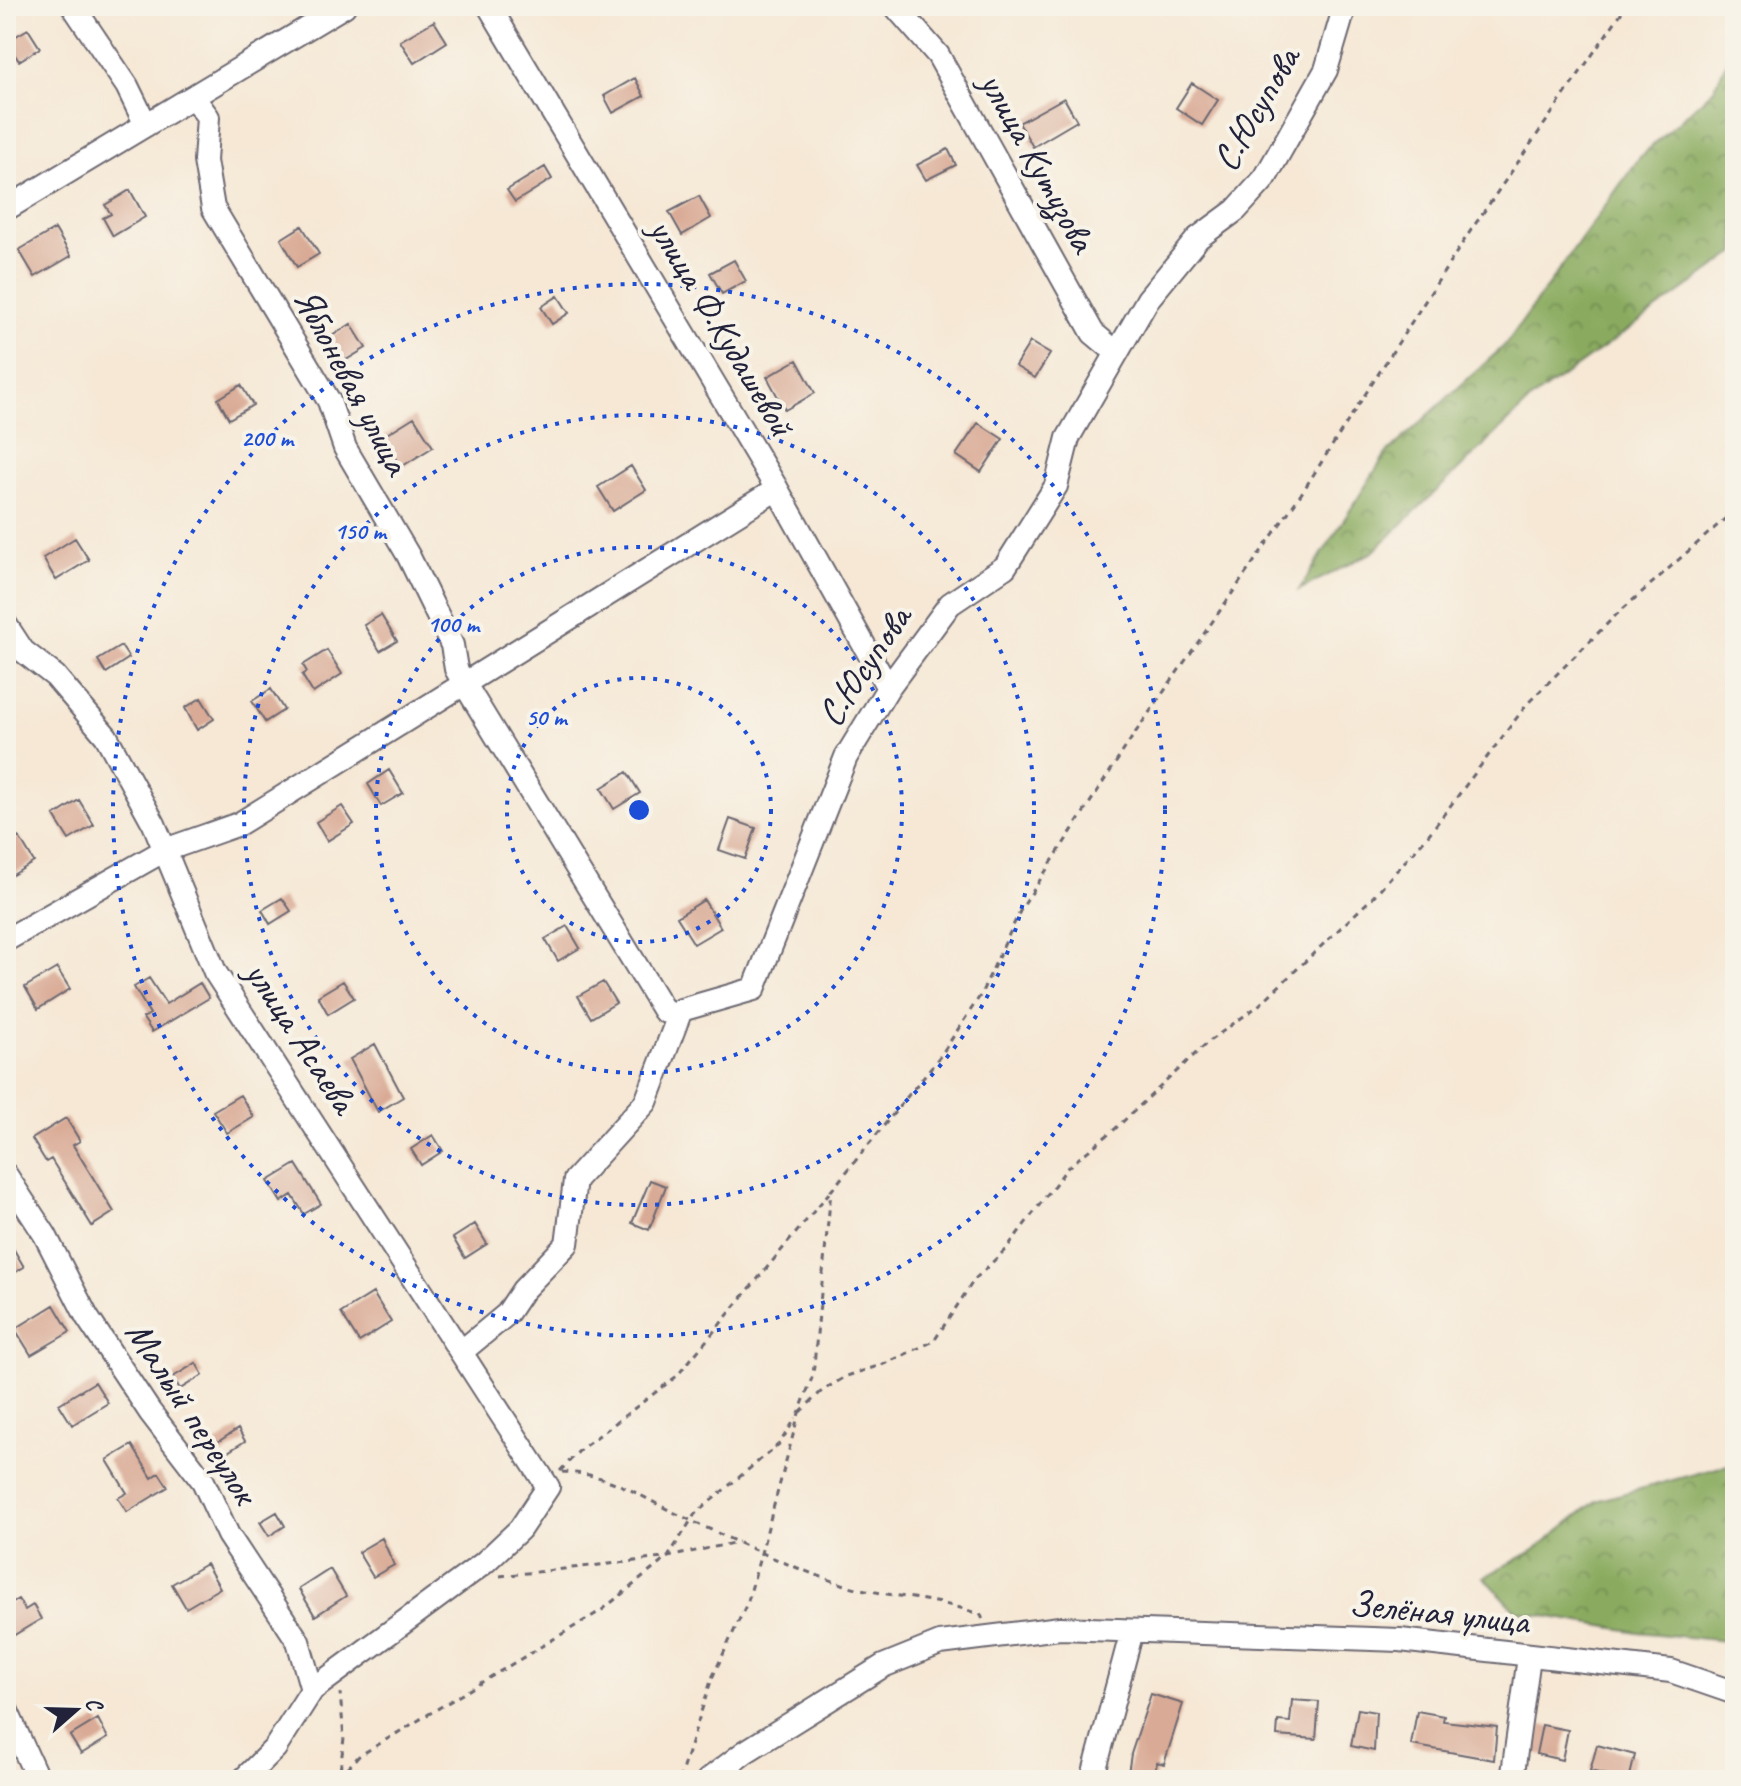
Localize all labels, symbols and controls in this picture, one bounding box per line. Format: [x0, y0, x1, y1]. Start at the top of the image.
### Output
street label: С.Юсупова [1202, 36, 1312, 179]
street label: улица Кутузова [968, 62, 1108, 262]
street label: улица Ф.Кудашевой [637, 208, 807, 446]
street label: Яблоневая улица [283, 280, 422, 484]
text: 200 m [241, 423, 295, 453]
text: 150 m [334, 516, 388, 546]
street label: С.Юсупова [807, 594, 923, 735]
text: 100 m [427, 609, 481, 639]
text: 50 m [526, 702, 569, 732]
centre of rings [625, 796, 653, 824]
street label: улица Асаева [234, 951, 369, 1125]
street label: Малый переулок [115, 1312, 271, 1516]
street label: Зелёная улица [1347, 1579, 1534, 1645]
north arrow [36, 1670, 116, 1750]
text: С [79, 1694, 110, 1716]

